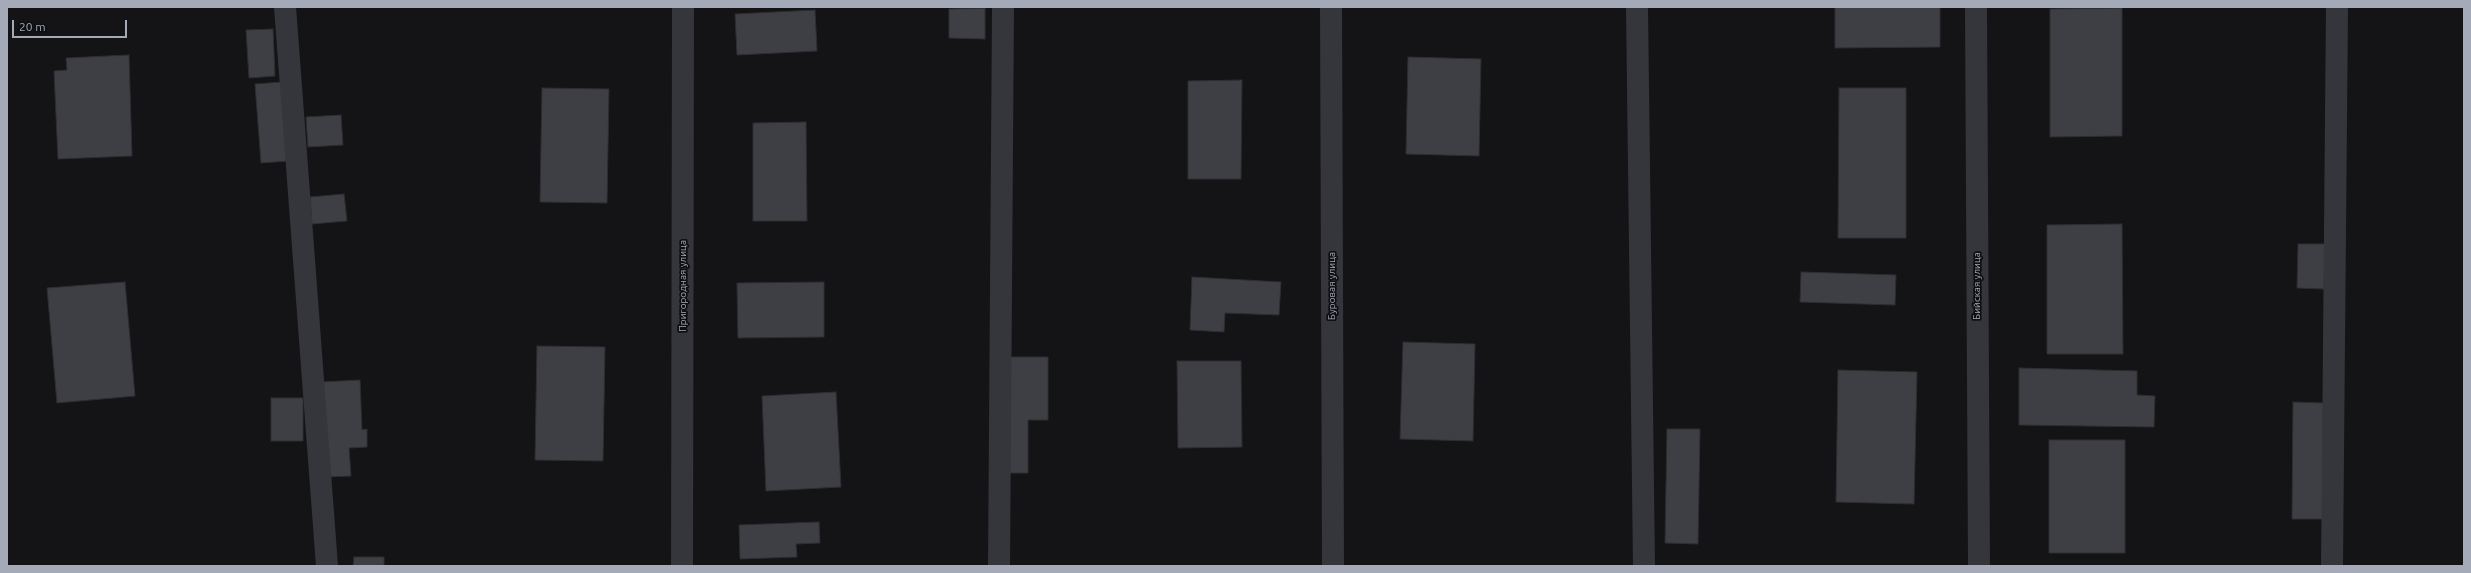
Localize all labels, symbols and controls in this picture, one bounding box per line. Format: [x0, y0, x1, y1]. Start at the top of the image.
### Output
scale bar [14, 12, 129, 38]
text: 20 m [19, 20, 46, 33]
street label: Пригородная улица [677, 240, 689, 332]
street label: Буровая улица [1326, 252, 1338, 320]
street label: Бийская улица [1971, 252, 1983, 320]

